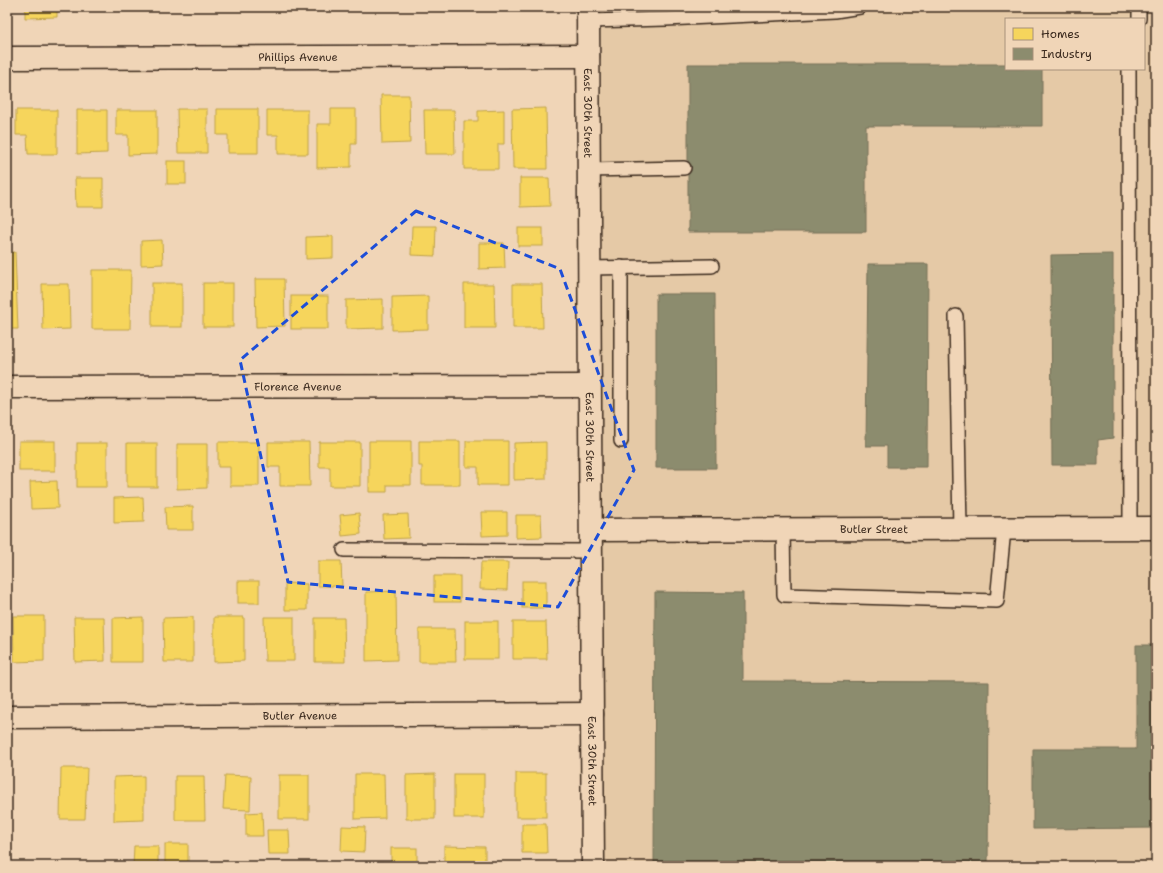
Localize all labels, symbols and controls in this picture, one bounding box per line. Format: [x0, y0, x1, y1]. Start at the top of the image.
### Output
legend [1005, 18, 1145, 70]
text: Homes [1041, 26, 1080, 42]
text: Industry [1041, 46, 1092, 62]
street label: Phillips Avenue [258, 50, 338, 65]
street label: East 30th Street [580, 68, 595, 158]
street label: Florence Avenue [254, 379, 342, 395]
street label: East 30th Street [582, 392, 597, 482]
street label: Butler Street [840, 522, 908, 537]
street label: Butler Avenue [263, 708, 337, 724]
street label: East 30th Street [584, 716, 600, 806]

